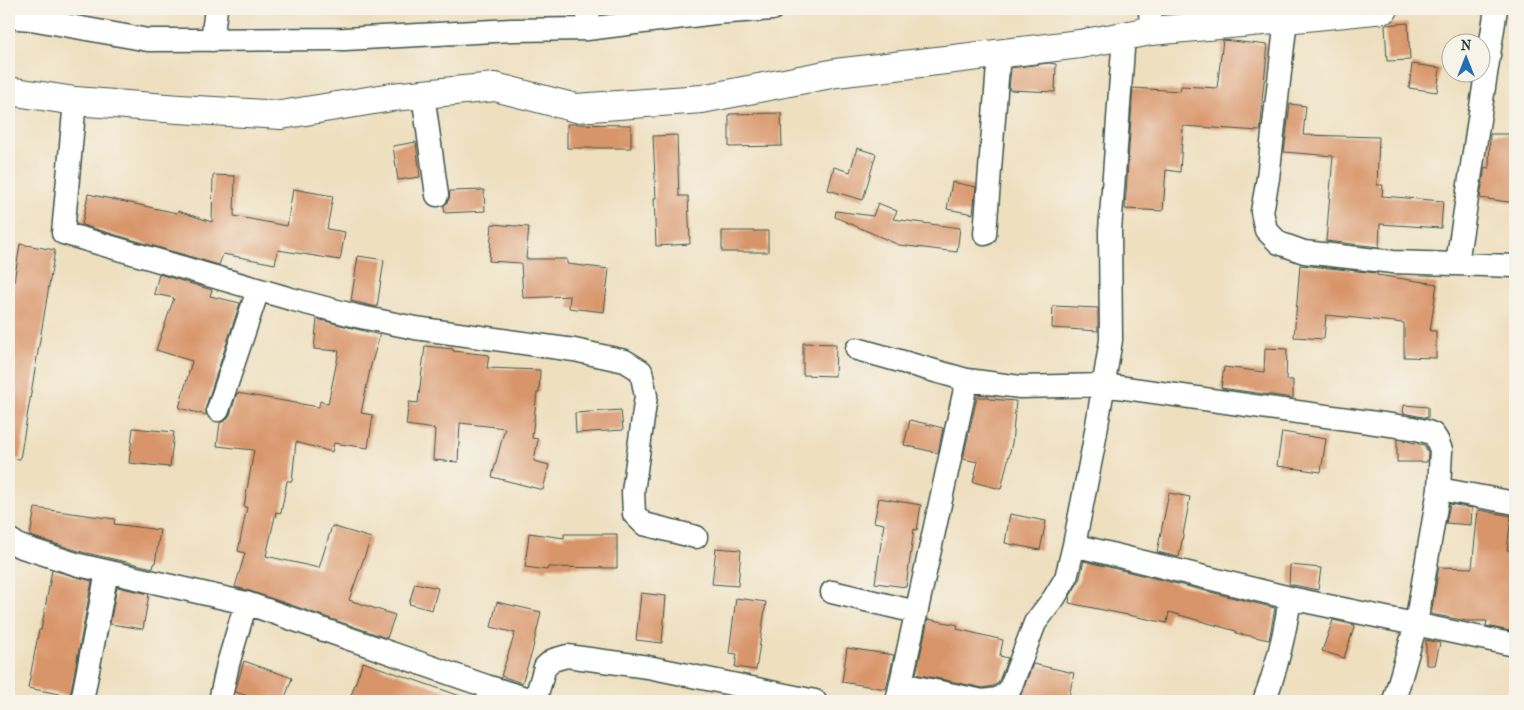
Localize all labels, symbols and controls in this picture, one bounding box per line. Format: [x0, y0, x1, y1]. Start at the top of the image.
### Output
north arrow [1442, 32, 1492, 82]
text: N [1461, 37, 1472, 54]

